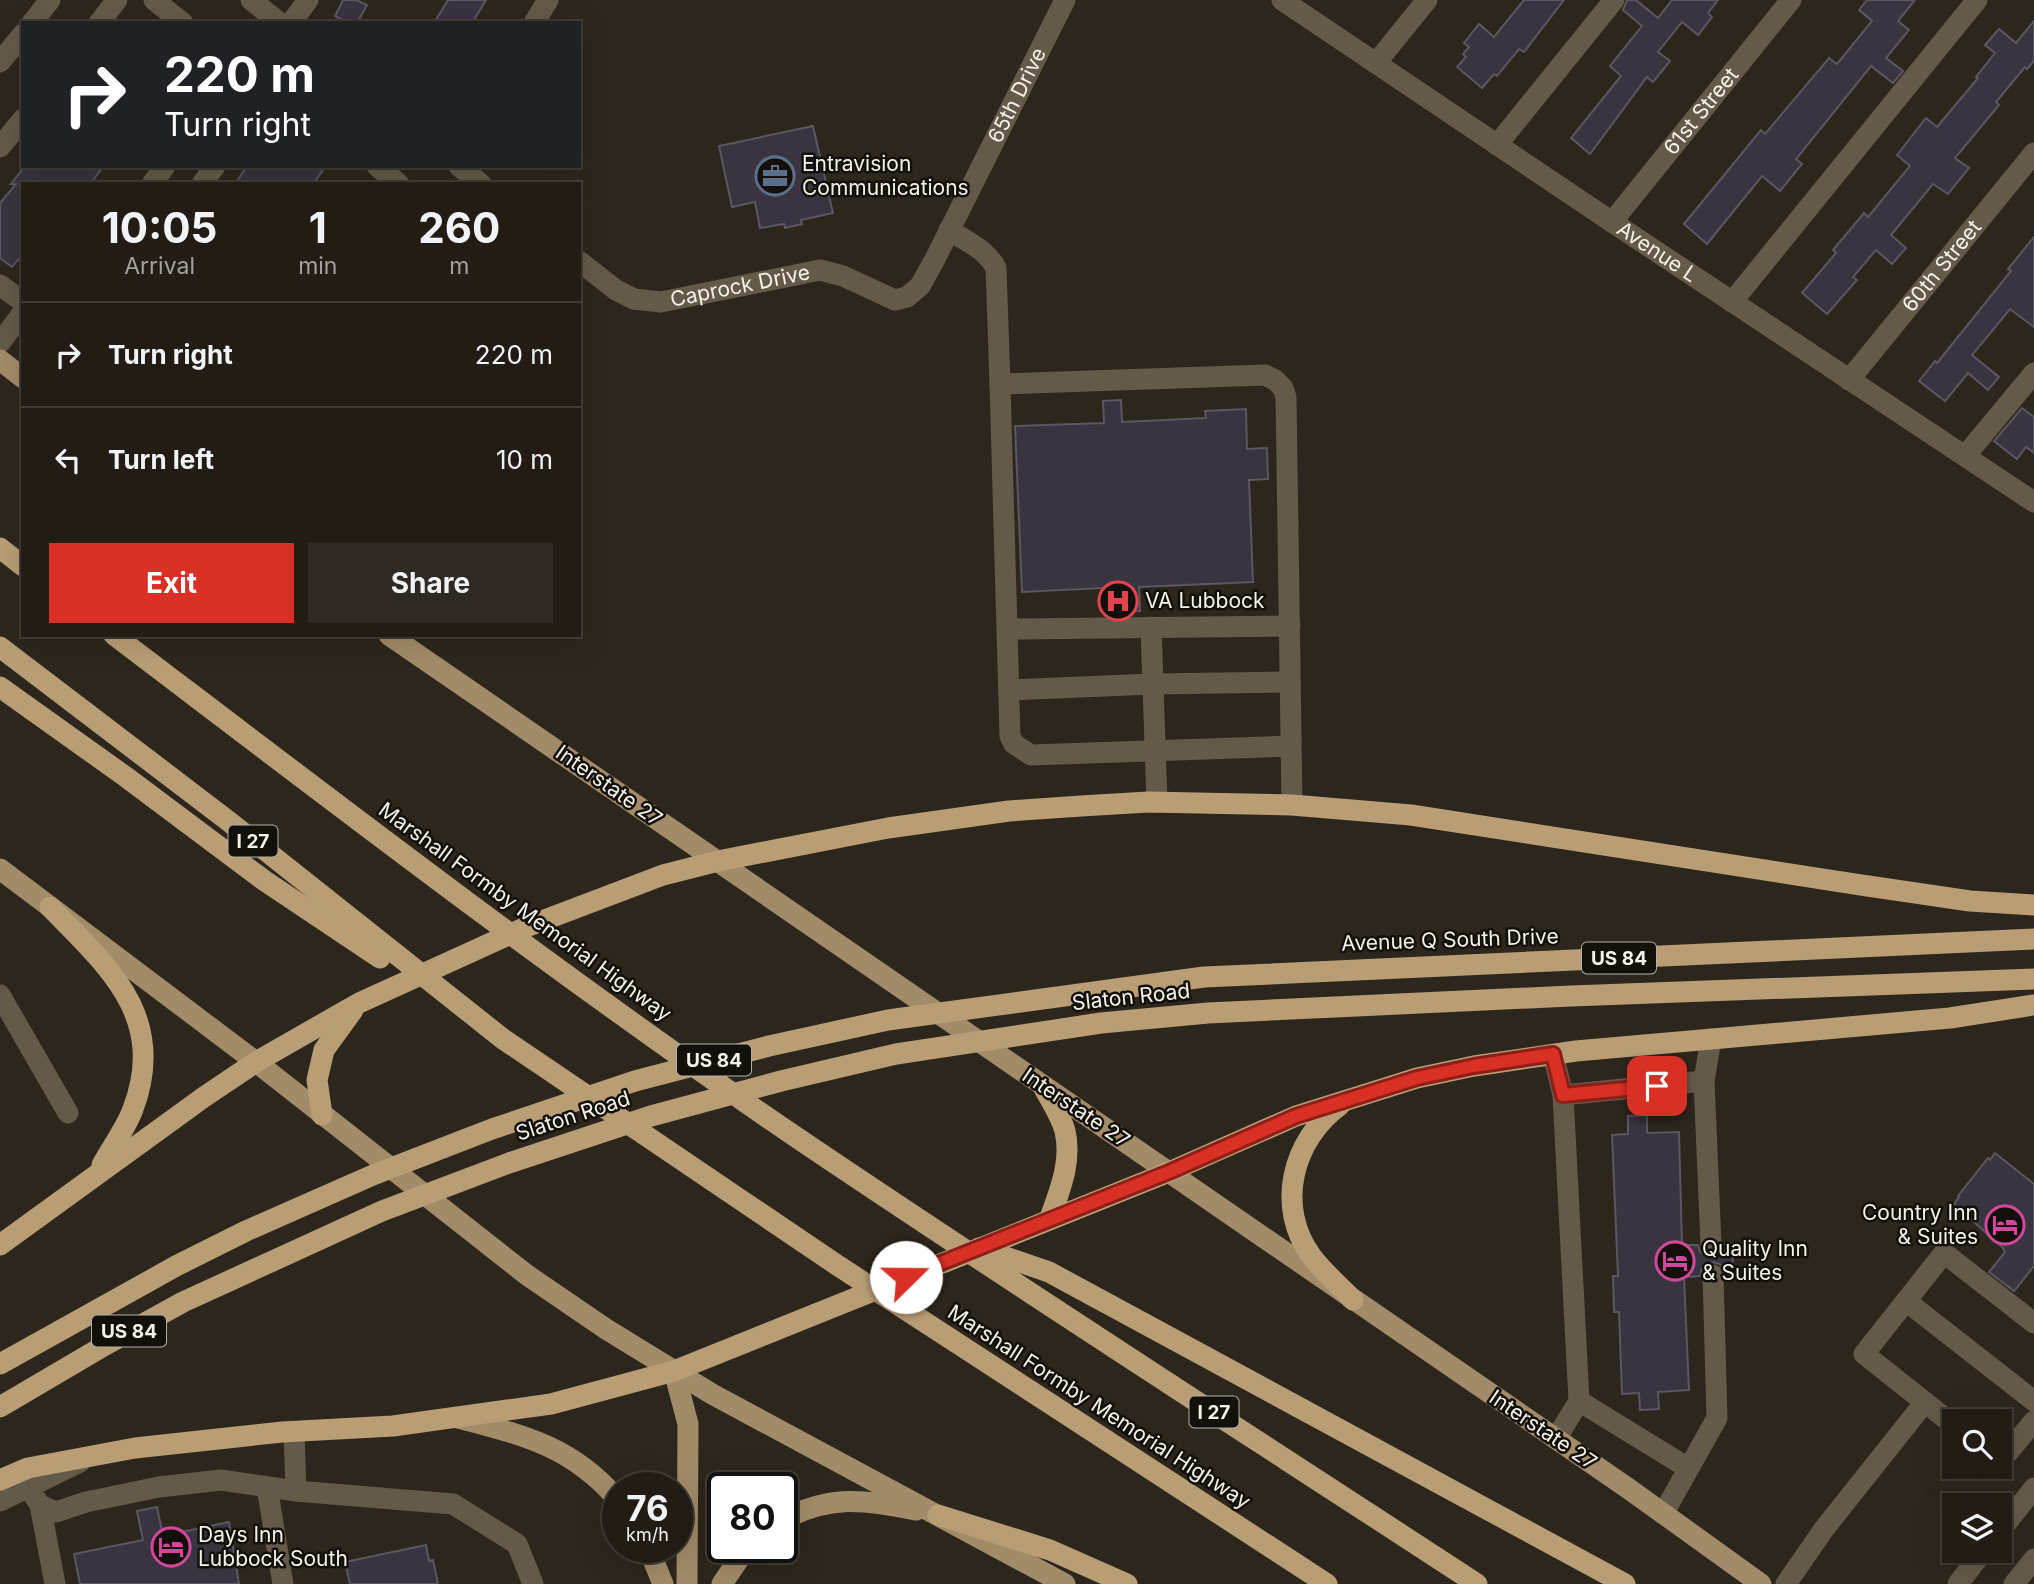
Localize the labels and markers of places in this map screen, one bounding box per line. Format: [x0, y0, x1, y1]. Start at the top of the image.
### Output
place label: Entravision Communications [802, 151, 969, 200]
office icon: Entravision Communications [754, 155, 796, 197]
hospital icon: VA Lubbock [1097, 580, 1139, 622]
place label: VA Lubbock [1145, 588, 1265, 613]
pin [1627, 1056, 1687, 1116]
place label: Country Inn & Suites [1862, 1200, 1978, 1249]
hotel icon: Country Inn & Suites [1984, 1204, 2026, 1246]
place label: Quality Inn & Suites [1702, 1236, 1808, 1285]
hotel icon: Quality Inn & Suites [1654, 1240, 1696, 1282]
place label: Days Inn Lubbock South [198, 1522, 348, 1571]
hotel icon: Days Inn Lubbock South [150, 1526, 192, 1568]

